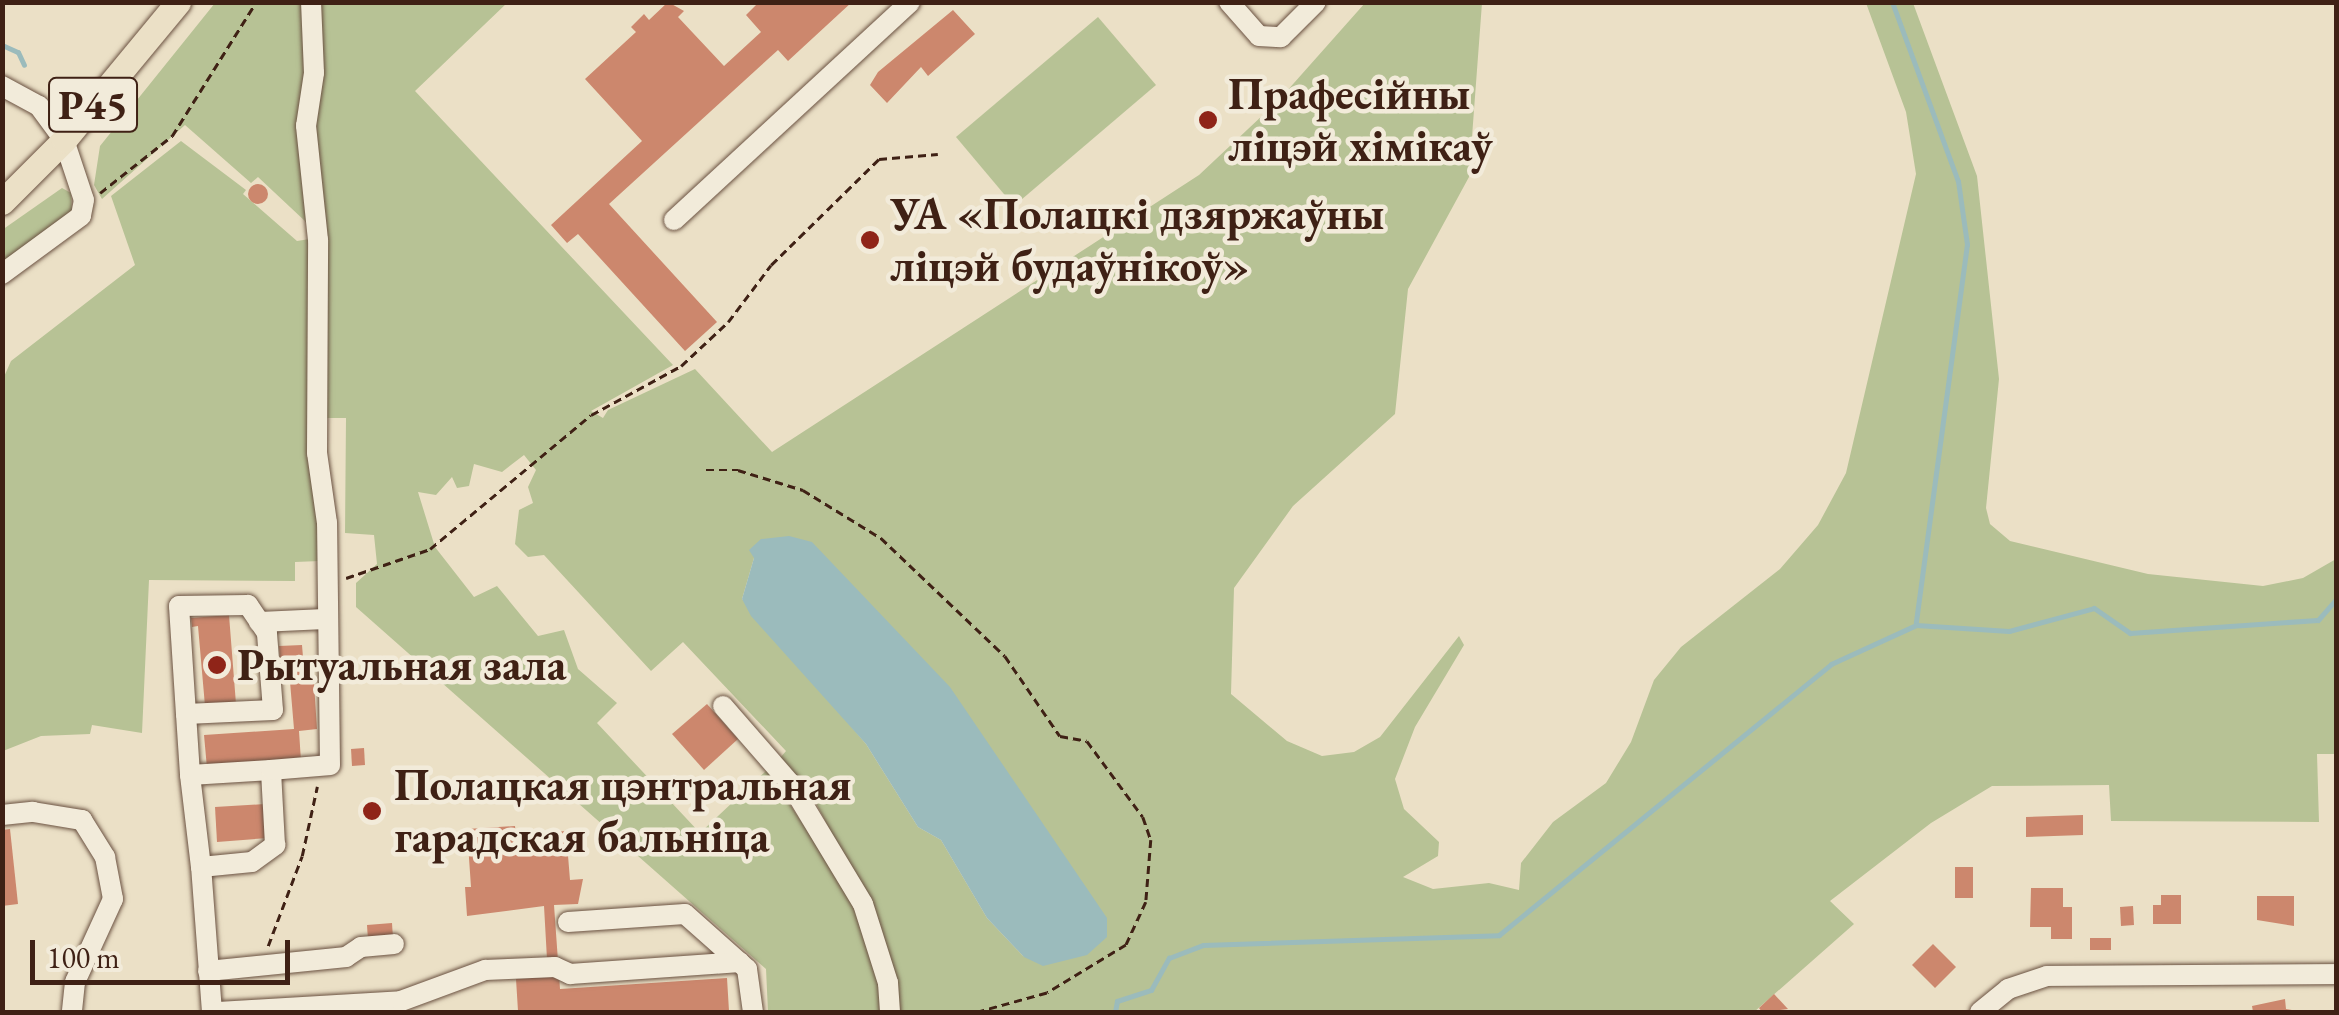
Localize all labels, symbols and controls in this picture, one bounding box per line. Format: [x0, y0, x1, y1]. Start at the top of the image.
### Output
place label: Прафесійны ліцэй хімікаў [1228, 67, 1493, 173]
road number: Р45 [48, 68, 138, 142]
marker: Прафесійны ліцэй хімікаў [1197, 109, 1219, 131]
place label: УА «Полацкі дзяржаўны ліцэй будаўнікоў» [890, 187, 1384, 293]
marker: УА «Полацкі дзяржаўны ліцэй будаўнікоў» [859, 229, 881, 251]
place label: Рытуальная зала [237, 638, 566, 692]
marker: Рытуальная зала [206, 654, 228, 676]
place label: Полацкая цэнтральная гарадская бальніца [394, 758, 852, 864]
marker: Полацкая цэнтральная гарадская бальніца [359, 798, 385, 824]
scale bar [35, 920, 295, 982]
text: 100 m [47, 938, 120, 977]

